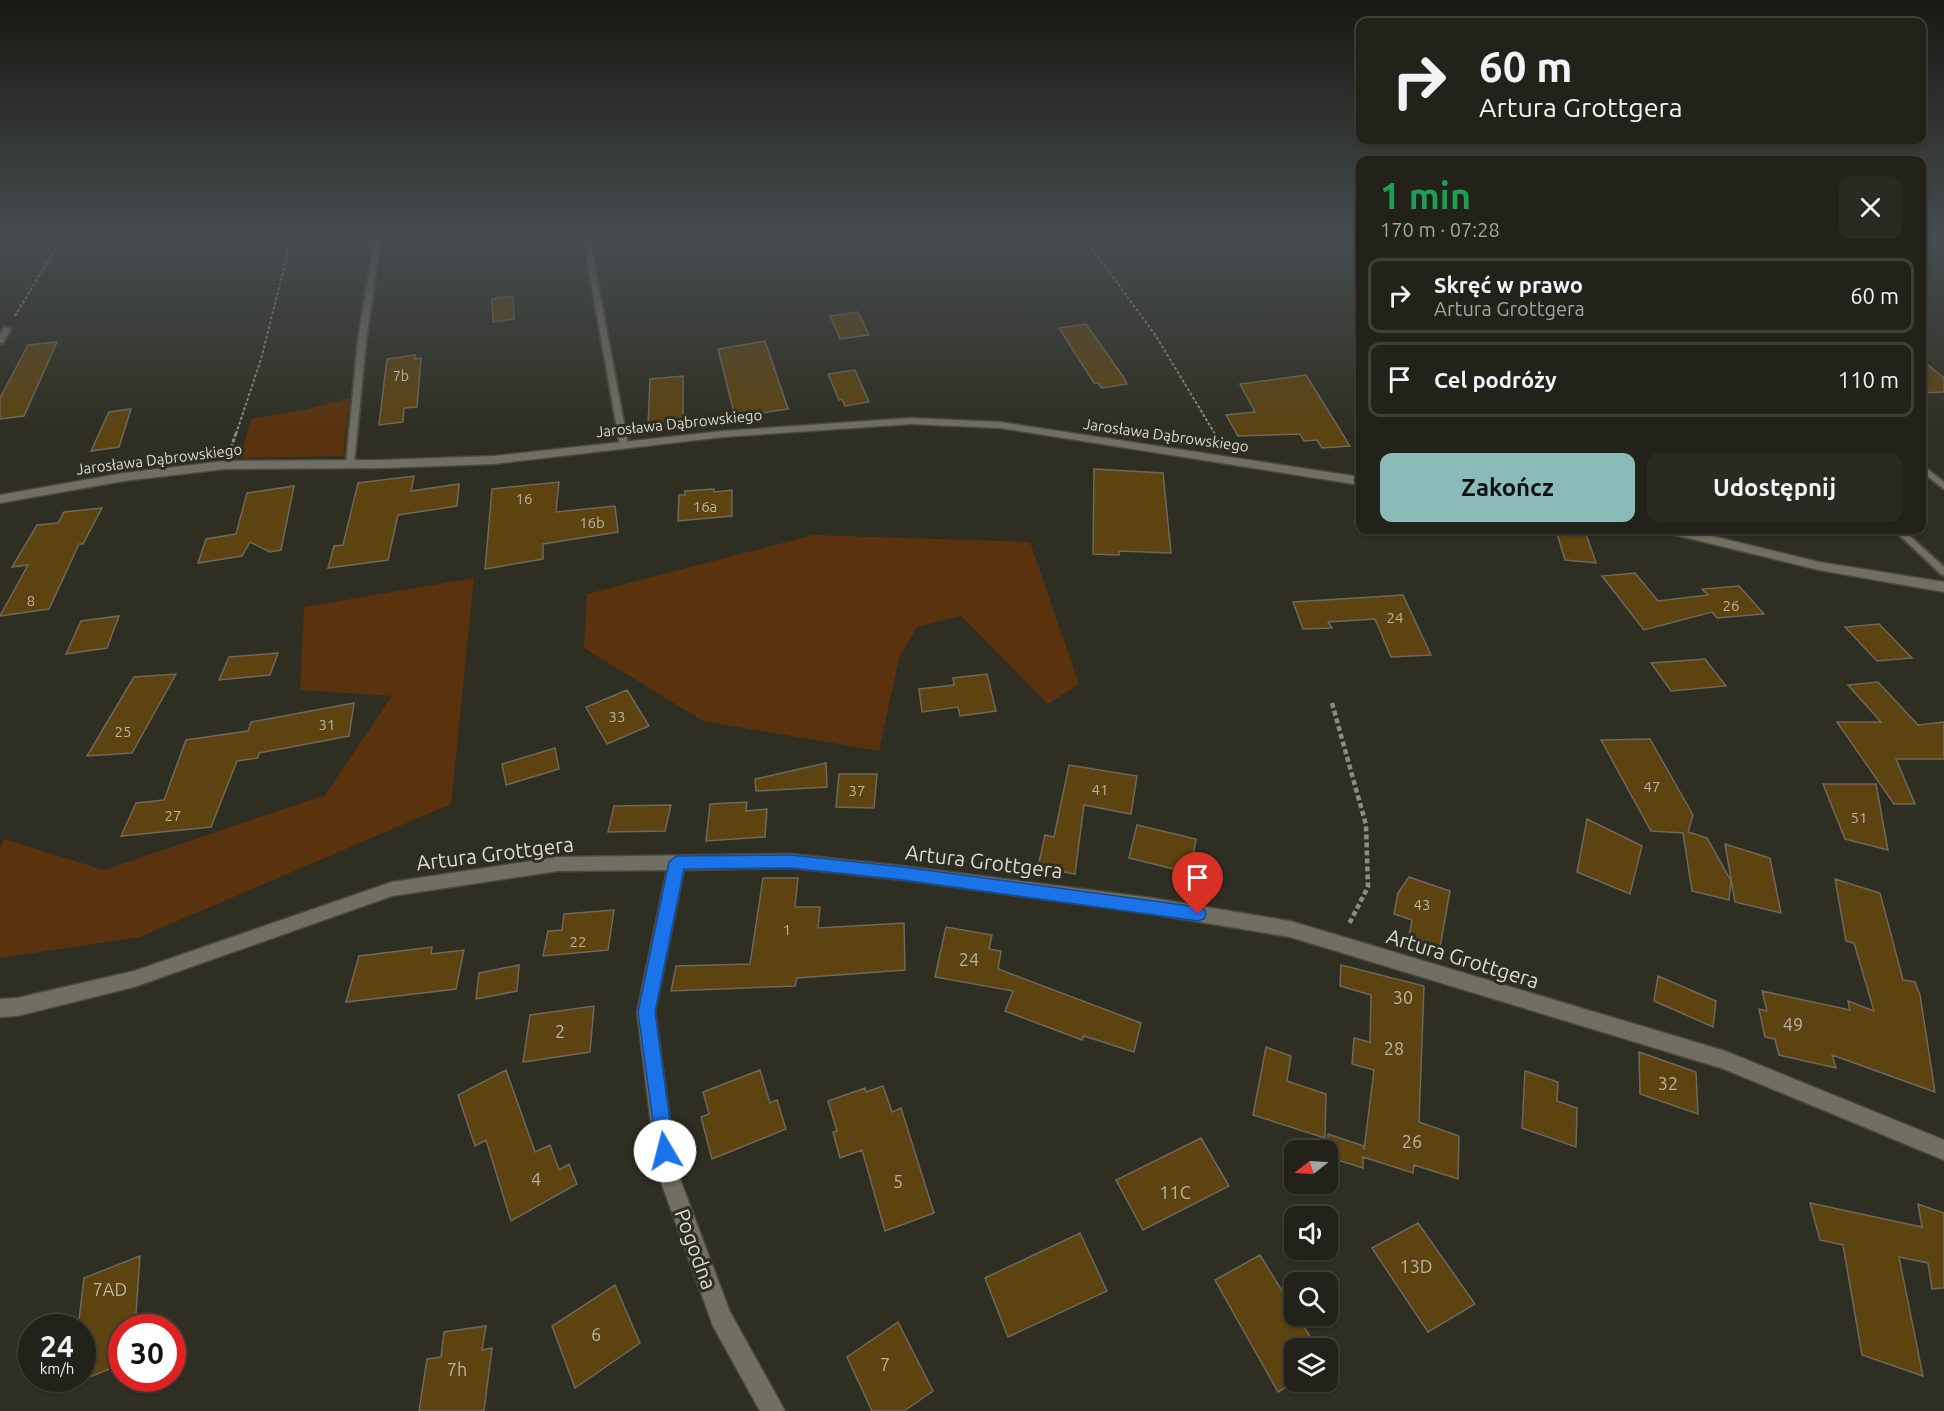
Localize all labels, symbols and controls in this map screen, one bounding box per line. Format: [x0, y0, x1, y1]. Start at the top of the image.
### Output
icon: right [1380, 42, 1458, 120]
text: 60 m [1479, 43, 1573, 90]
text: Artura Grottgera [1479, 92, 1683, 122]
text: 1 min [1380, 175, 1471, 216]
button: close [1839, 176, 1902, 239]
text: 170 m · 07:28 [1380, 218, 1500, 241]
text: Skręć w prawo [1434, 272, 1583, 297]
icon: right [1383, 279, 1416, 312]
text: 60 m [1850, 283, 1899, 308]
text: Artura Grottgera [1434, 297, 1585, 320]
icon: arrive [1383, 363, 1416, 396]
text: Cel podróży [1434, 367, 1557, 392]
text: 110 m [1838, 367, 1899, 392]
house number: 7b [393, 368, 409, 384]
street label: Jarosława Dąbrowskiego [595, 406, 763, 440]
street label: Jarosława Dąbrowskiego [1082, 415, 1250, 455]
street label: Jarosława Dąbrowskiego [75, 440, 243, 478]
button: Zakończ [1380, 453, 1635, 522]
button: Udostępnij [1647, 453, 1902, 522]
house number: 16 [516, 490, 532, 507]
house number: 16a [693, 498, 717, 515]
house number: 16b [579, 514, 605, 531]
house number: 8 [27, 592, 35, 609]
house number: 26 [1723, 597, 1739, 614]
house number: 24 [1387, 609, 1403, 626]
house number: 33 [609, 708, 625, 725]
house number: 31 [319, 716, 335, 733]
house number: 25 [115, 723, 131, 740]
house number: 47 [1644, 778, 1660, 795]
house number: 41 [1092, 781, 1108, 798]
house number: 37 [849, 782, 865, 799]
house number: 27 [165, 807, 181, 824]
house number: 51 [1851, 809, 1867, 826]
street label: Artura Grottgera [415, 831, 575, 875]
street label: Artura Grottgera [904, 839, 1064, 883]
pin [1172, 852, 1223, 914]
icon: arrive [1181, 861, 1214, 894]
house number: 43 [1414, 896, 1430, 913]
house number: 1 [783, 921, 791, 938]
street label: Artura Grottgera [1384, 923, 1542, 993]
house number: 22 [570, 933, 586, 950]
house number: 24 [959, 949, 979, 969]
house number: 30 [1393, 987, 1413, 1007]
house number: 49 [1783, 1014, 1803, 1034]
house number: 2 [555, 1021, 565, 1041]
house number: 28 [1384, 1038, 1404, 1058]
house number: 32 [1658, 1073, 1678, 1093]
position arrow [633, 1119, 697, 1183]
house number: 26 [1402, 1131, 1422, 1151]
north arrow [1284, 1140, 1338, 1194]
map controls [1284, 1140, 1338, 1392]
house number: 4 [531, 1169, 541, 1189]
house number: 5 [893, 1171, 903, 1191]
house number: 11C [1159, 1182, 1191, 1202]
street label: Pogodna [670, 1205, 722, 1293]
button: sound [1284, 1206, 1338, 1260]
house number: 13D [1399, 1256, 1433, 1276]
button: search [1284, 1272, 1338, 1326]
house number: 7AD [93, 1279, 127, 1299]
speed limit sign: 30 [108, 1314, 186, 1392]
house number: 6 [591, 1324, 601, 1344]
text: 24 [40, 1329, 74, 1363]
button: layers [1284, 1338, 1338, 1392]
house number: 7 [880, 1354, 890, 1374]
house number: 7h [447, 1359, 467, 1379]
text: km/h [40, 1360, 74, 1377]

